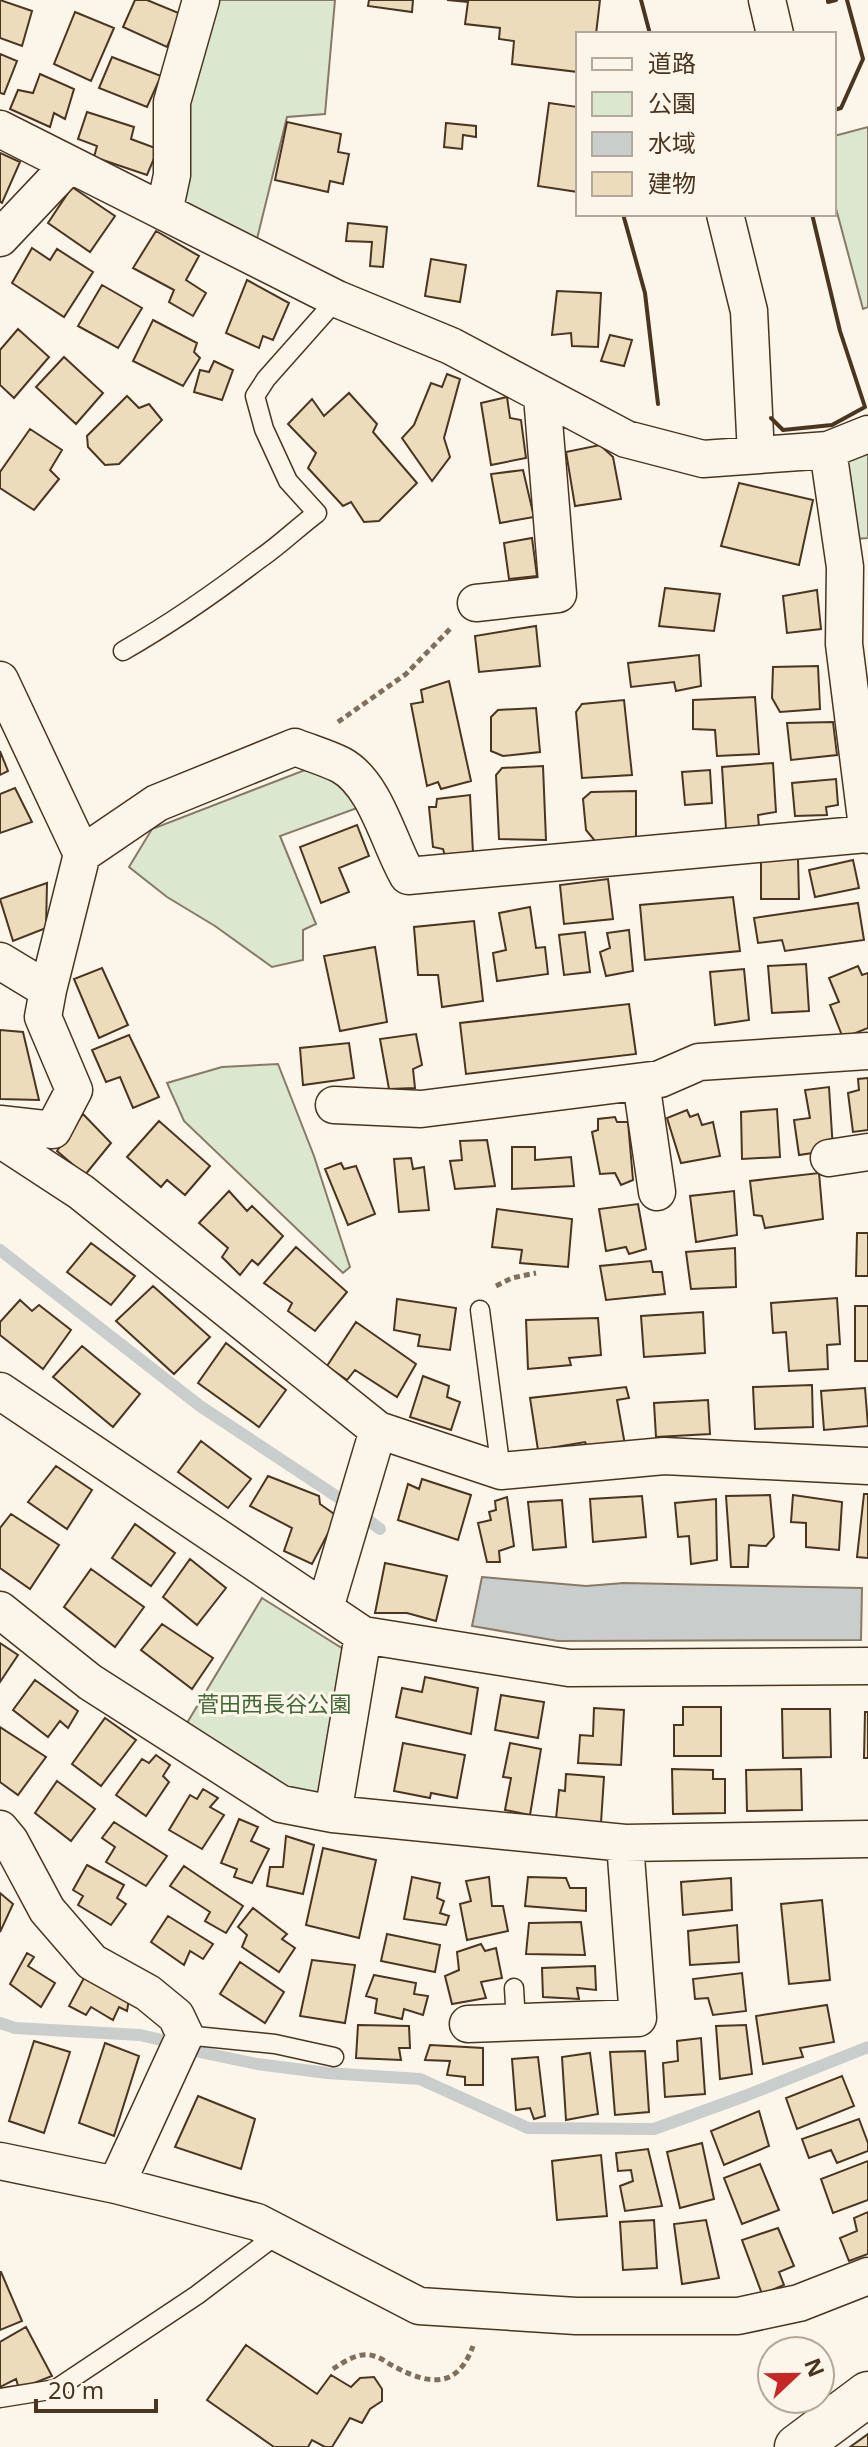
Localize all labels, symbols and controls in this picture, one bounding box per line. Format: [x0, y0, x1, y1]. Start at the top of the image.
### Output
legend [576, 32, 836, 216]
text: 道路 [648, 46, 696, 79]
text: 公園 [648, 86, 696, 119]
text: 水域 [648, 126, 696, 159]
text: 建物 [648, 166, 696, 199]
park label: 菅田西長谷公園 [197, 1688, 351, 1718]
north arrow [756, 2335, 836, 2415]
text: N [798, 2353, 833, 2381]
scale bar [36, 2363, 156, 2413]
text: 20 m [48, 2373, 104, 2406]

